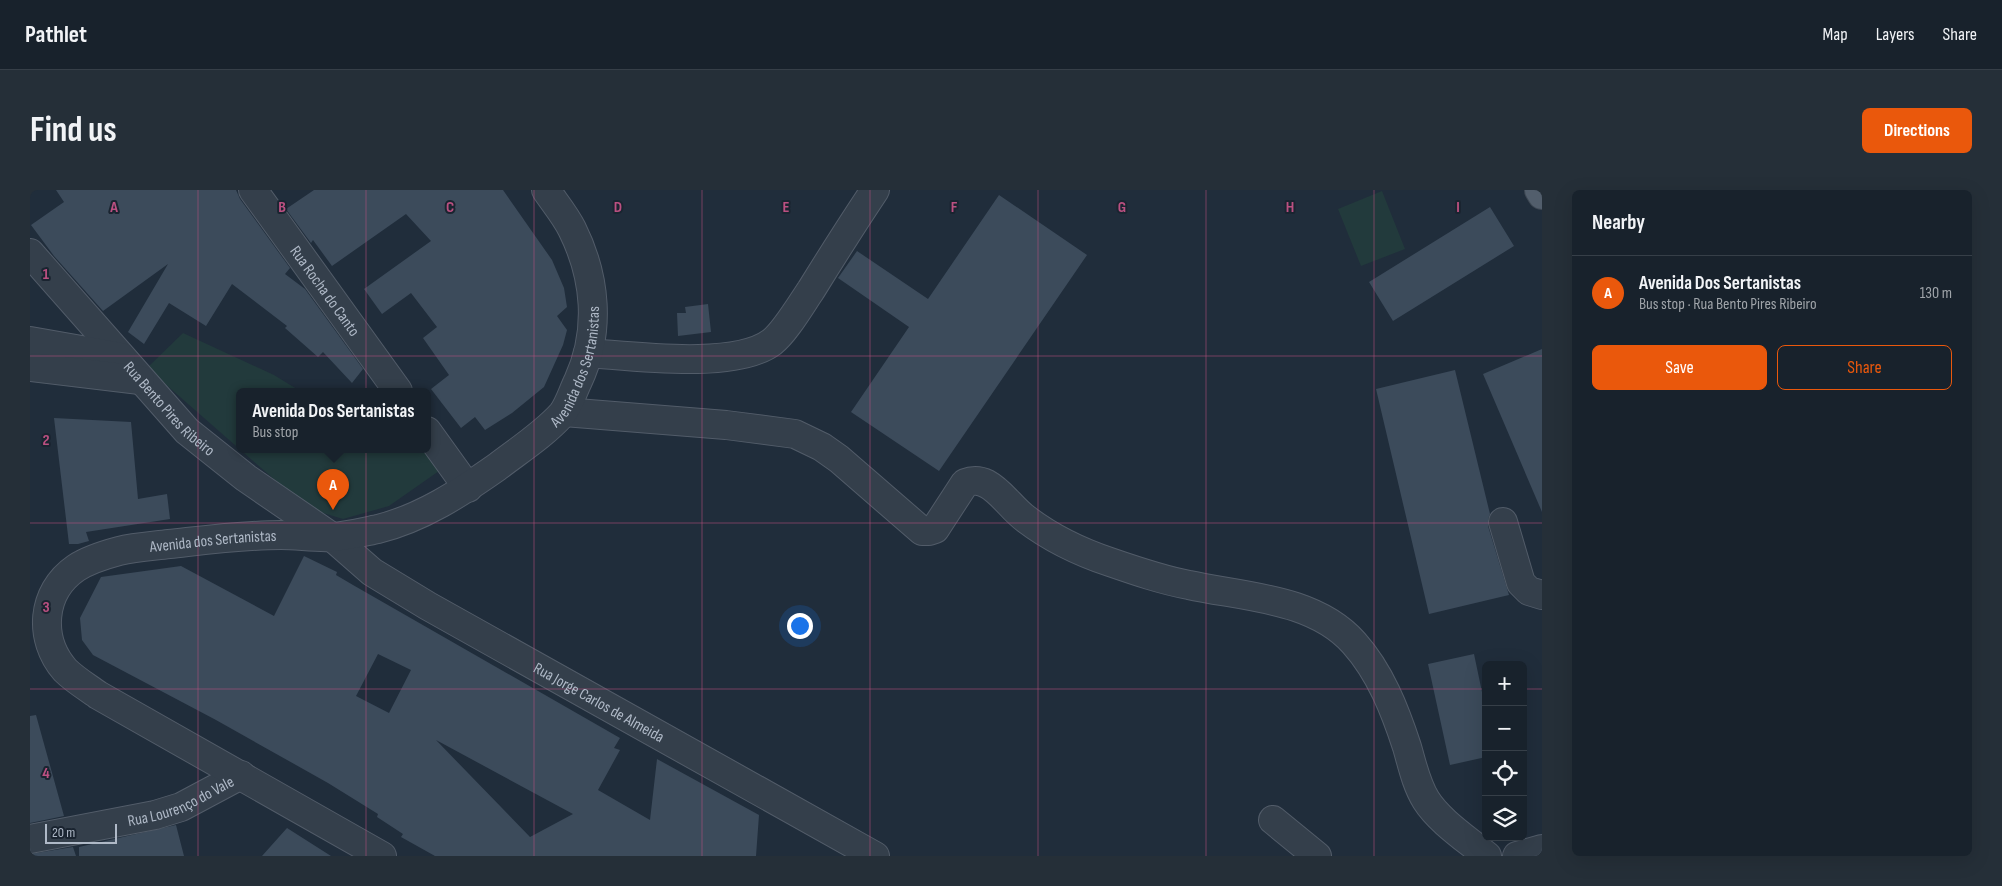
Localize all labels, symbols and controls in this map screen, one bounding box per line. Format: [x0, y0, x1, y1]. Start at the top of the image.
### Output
text: Pathlet [25, 20, 87, 49]
text: Map [1823, 24, 1848, 45]
text: Layers [1876, 24, 1915, 45]
text: Share [1943, 24, 1977, 45]
button: Directions [1862, 108, 1972, 153]
text: Find us [30, 109, 117, 152]
text: A [109, 198, 118, 217]
text: B [278, 198, 286, 217]
text: C [446, 198, 454, 217]
text: D [614, 198, 622, 217]
text: E [783, 198, 790, 217]
text: F [951, 198, 958, 217]
text: G [1118, 198, 1126, 217]
text: H [1286, 198, 1294, 217]
text: I [1456, 198, 1460, 217]
text: Nearby [1592, 210, 1645, 235]
street label: Rua Rocha do Canto [285, 243, 363, 340]
text: 1 [43, 265, 50, 284]
text: Avenida Dos Sertanistas [1639, 272, 1801, 295]
text: A [1604, 284, 1612, 303]
text: 130 m [1920, 284, 1952, 303]
text: Bus stop · Rua Bento Pires Ribeiro [1639, 295, 1817, 314]
street label: Avenida dos Sertanistas [546, 306, 604, 432]
button: Save [1592, 345, 1767, 390]
button: Share [1777, 345, 1952, 390]
street label: Rua Bento Pires Ribeiro [119, 358, 218, 460]
popup [236, 388, 431, 453]
text: Avenida Dos Sertanistas [252, 400, 415, 423]
text: Bus stop [252, 423, 298, 442]
text: 2 [42, 431, 50, 450]
pin: A [317, 469, 349, 510]
street label: Avenida dos Sertanistas [148, 527, 277, 557]
text: 3 [42, 598, 50, 617]
your location [787, 613, 813, 639]
street label: Rua Jorge Carlos de Almeida [530, 659, 667, 747]
map controls [1482, 661, 1527, 841]
button: + [1482, 661, 1527, 706]
button: − [1482, 706, 1527, 751]
button: locate [1482, 751, 1527, 796]
text: 4 [42, 764, 50, 783]
street label: Rua Lourenço do Vale [126, 773, 237, 831]
button: layers [1482, 796, 1527, 841]
scale bar [45, 821, 118, 844]
text: 20 m [52, 824, 75, 841]

